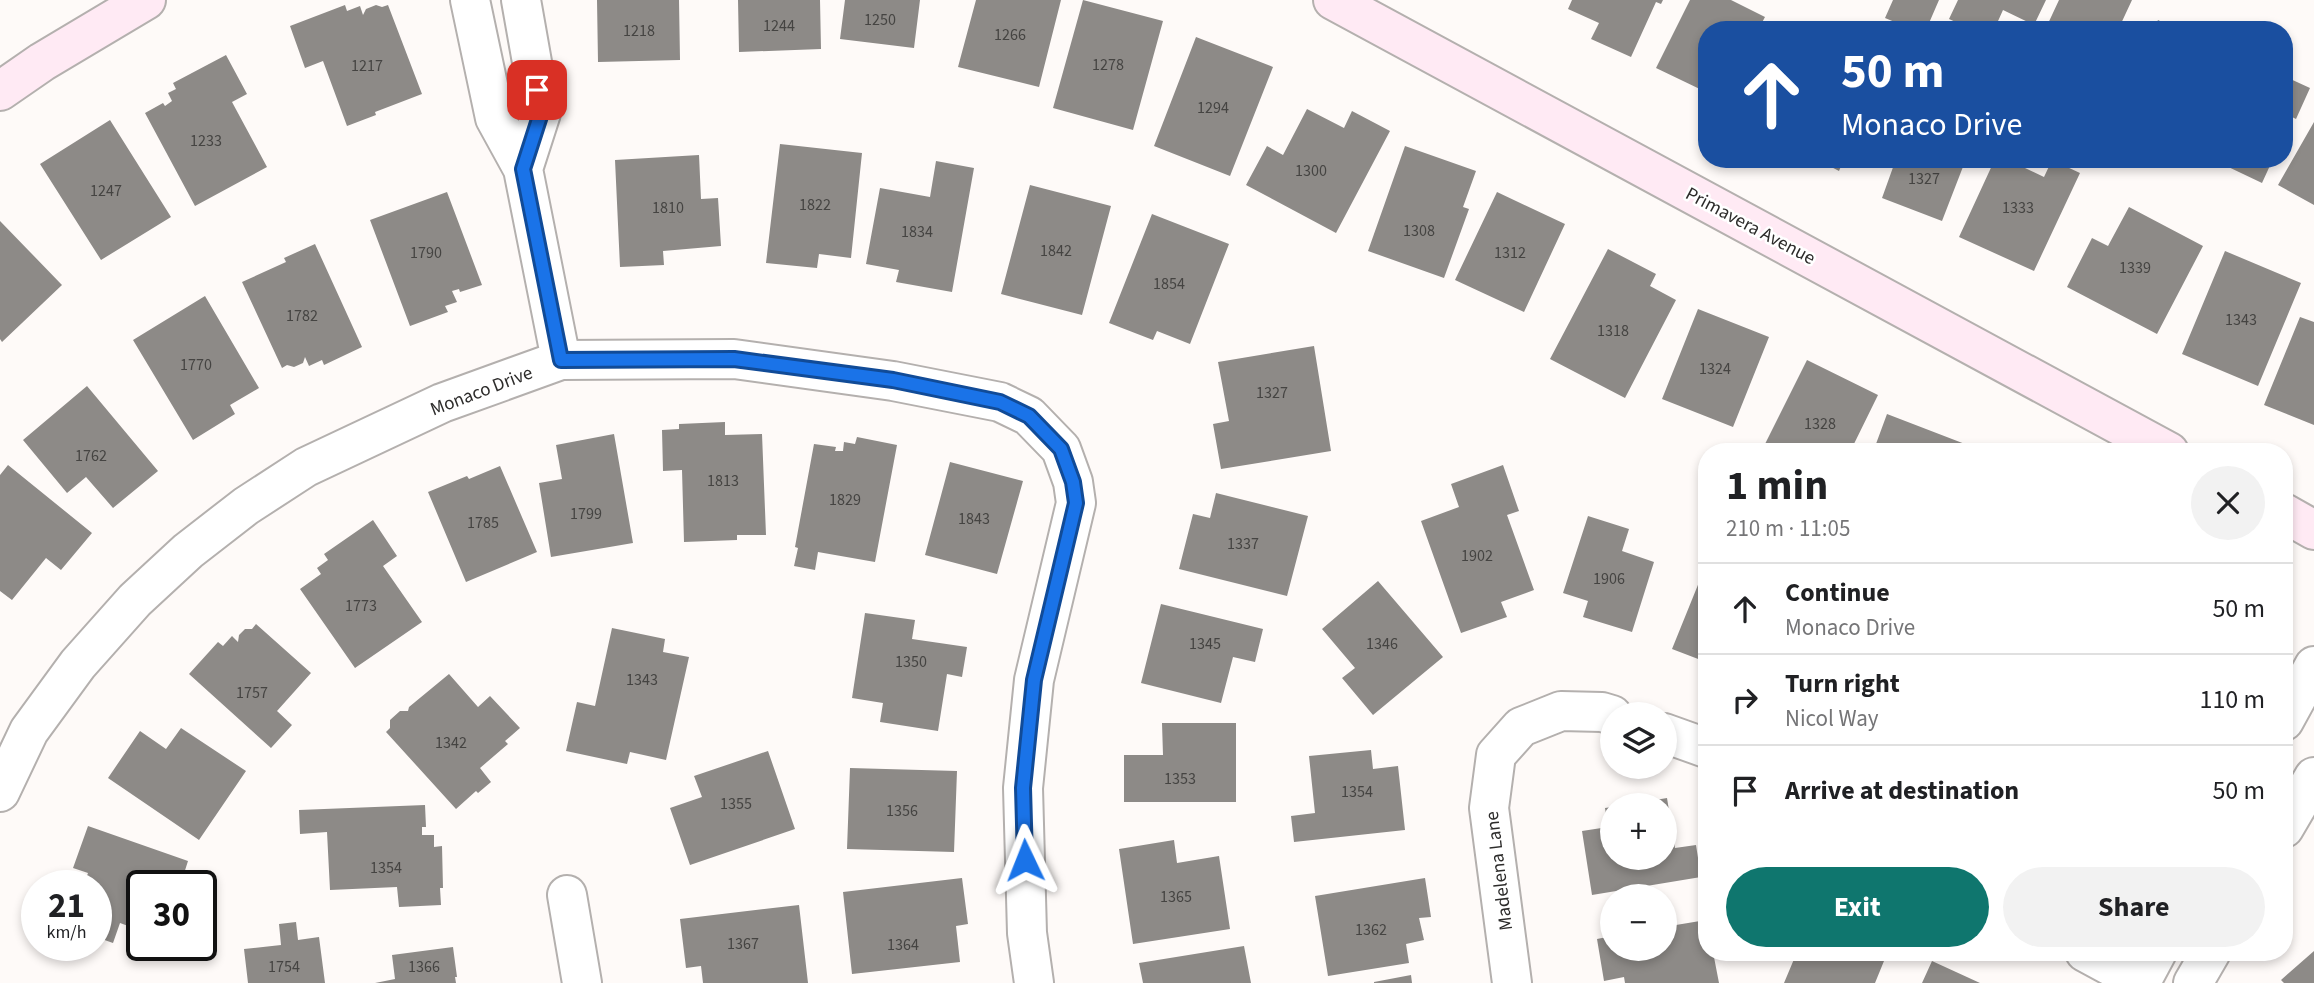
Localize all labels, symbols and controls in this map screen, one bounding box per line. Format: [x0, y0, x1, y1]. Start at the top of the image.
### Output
house number: 1250 [864, 9, 896, 31]
house number: 1244 [763, 15, 795, 37]
house number: 1218 [623, 20, 655, 42]
house number: 1266 [994, 24, 1026, 46]
text: 50 m [1841, 37, 1945, 107]
icon: ahead [1726, 49, 1817, 140]
house number: 1278 [1092, 54, 1124, 76]
house number: 1217 [351, 55, 383, 77]
pin [507, 60, 567, 120]
icon: arrive [518, 71, 556, 109]
house number: 1294 [1197, 97, 1229, 119]
text: Monaco Drive [1841, 102, 2022, 148]
house number: 1233 [190, 130, 222, 152]
house number: 1300 [1295, 160, 1327, 182]
house number: 1327 [1908, 168, 1940, 190]
house number: 1247 [90, 180, 122, 202]
street label: Primavera Avenue [1681, 181, 1820, 272]
house number: 1822 [799, 194, 831, 216]
house number: 1810 [652, 197, 684, 219]
house number: 1333 [2002, 197, 2034, 219]
house number: 1308 [1403, 220, 1435, 242]
house number: 1834 [901, 221, 933, 243]
house number: 1842 [1040, 240, 1072, 262]
house number: 1790 [410, 242, 442, 264]
house number: 1312 [1494, 242, 1526, 264]
house number: 1339 [2119, 257, 2151, 279]
house number: 1854 [1153, 273, 1185, 295]
house number: 1782 [286, 305, 318, 327]
house number: 1343 [2225, 309, 2257, 331]
house number: 1318 [1597, 320, 1629, 342]
house number: 1770 [180, 354, 212, 376]
house number: 1324 [1699, 358, 1731, 380]
street label: Monaco Drive [426, 360, 537, 423]
house number: 1327 [1256, 382, 1288, 404]
house number: 1328 [1804, 413, 1836, 435]
house number: 1762 [75, 445, 107, 467]
text: 1 min [1726, 456, 1828, 516]
button: close [2191, 466, 2265, 540]
house number: 1813 [707, 470, 739, 492]
house number: 1829 [829, 489, 861, 511]
house number: 1799 [570, 503, 602, 525]
house number: 1843 [958, 508, 990, 530]
house number: 1785 [467, 512, 499, 534]
text: 210 m · 11:05 [1726, 512, 1850, 545]
house number: 1337 [1227, 533, 1259, 555]
house number: 1902 [1461, 545, 1493, 567]
house number: 1906 [1593, 568, 1625, 590]
text: Continue [1785, 574, 1890, 611]
icon: ahead [1726, 590, 1764, 628]
text: 50 m [2212, 590, 2265, 627]
house number: 1773 [345, 595, 377, 617]
text: Monaco Drive [1785, 611, 1915, 644]
house number: 1345 [1189, 633, 1221, 655]
house number: 1346 [1366, 633, 1398, 655]
house number: 1350 [895, 651, 927, 673]
text: Turn right [1785, 665, 1900, 702]
house number: 1343 [626, 669, 658, 691]
icon: right [1726, 681, 1764, 719]
text: 110 m [2199, 681, 2265, 718]
house number: 1757 [236, 682, 268, 704]
map controls [1600, 702, 1677, 961]
button: layers [1600, 702, 1677, 779]
text: Nicol Way [1785, 702, 1879, 735]
house number: 1342 [435, 732, 467, 754]
house number: 1353 [1164, 768, 1196, 790]
icon: arrive [1726, 772, 1764, 810]
text: Arrive at destination [1785, 772, 2019, 809]
text: 50 m [2212, 772, 2265, 809]
house number: 1354 [1341, 781, 1373, 803]
house number: 1355 [720, 793, 752, 815]
button: + [1600, 793, 1677, 870]
house number: 1356 [886, 800, 918, 822]
street label: Madelena Lane [1479, 810, 1520, 932]
position arrow [988, 823, 1062, 897]
house number: 1354 [370, 857, 402, 879]
button: Exit [1726, 867, 1989, 947]
button: Share [2003, 867, 2265, 947]
speed limit sign: 30 [126, 870, 217, 961]
text: 21 [48, 881, 85, 931]
button: − [1600, 884, 1677, 961]
house number: 1365 [1160, 886, 1192, 908]
house number: 1362 [1355, 919, 1387, 941]
text: km/h [47, 920, 86, 945]
house number: 1367 [727, 933, 759, 955]
house number: 1364 [887, 934, 919, 956]
house number: 1754 [268, 956, 300, 978]
house number: 1366 [408, 956, 440, 978]

